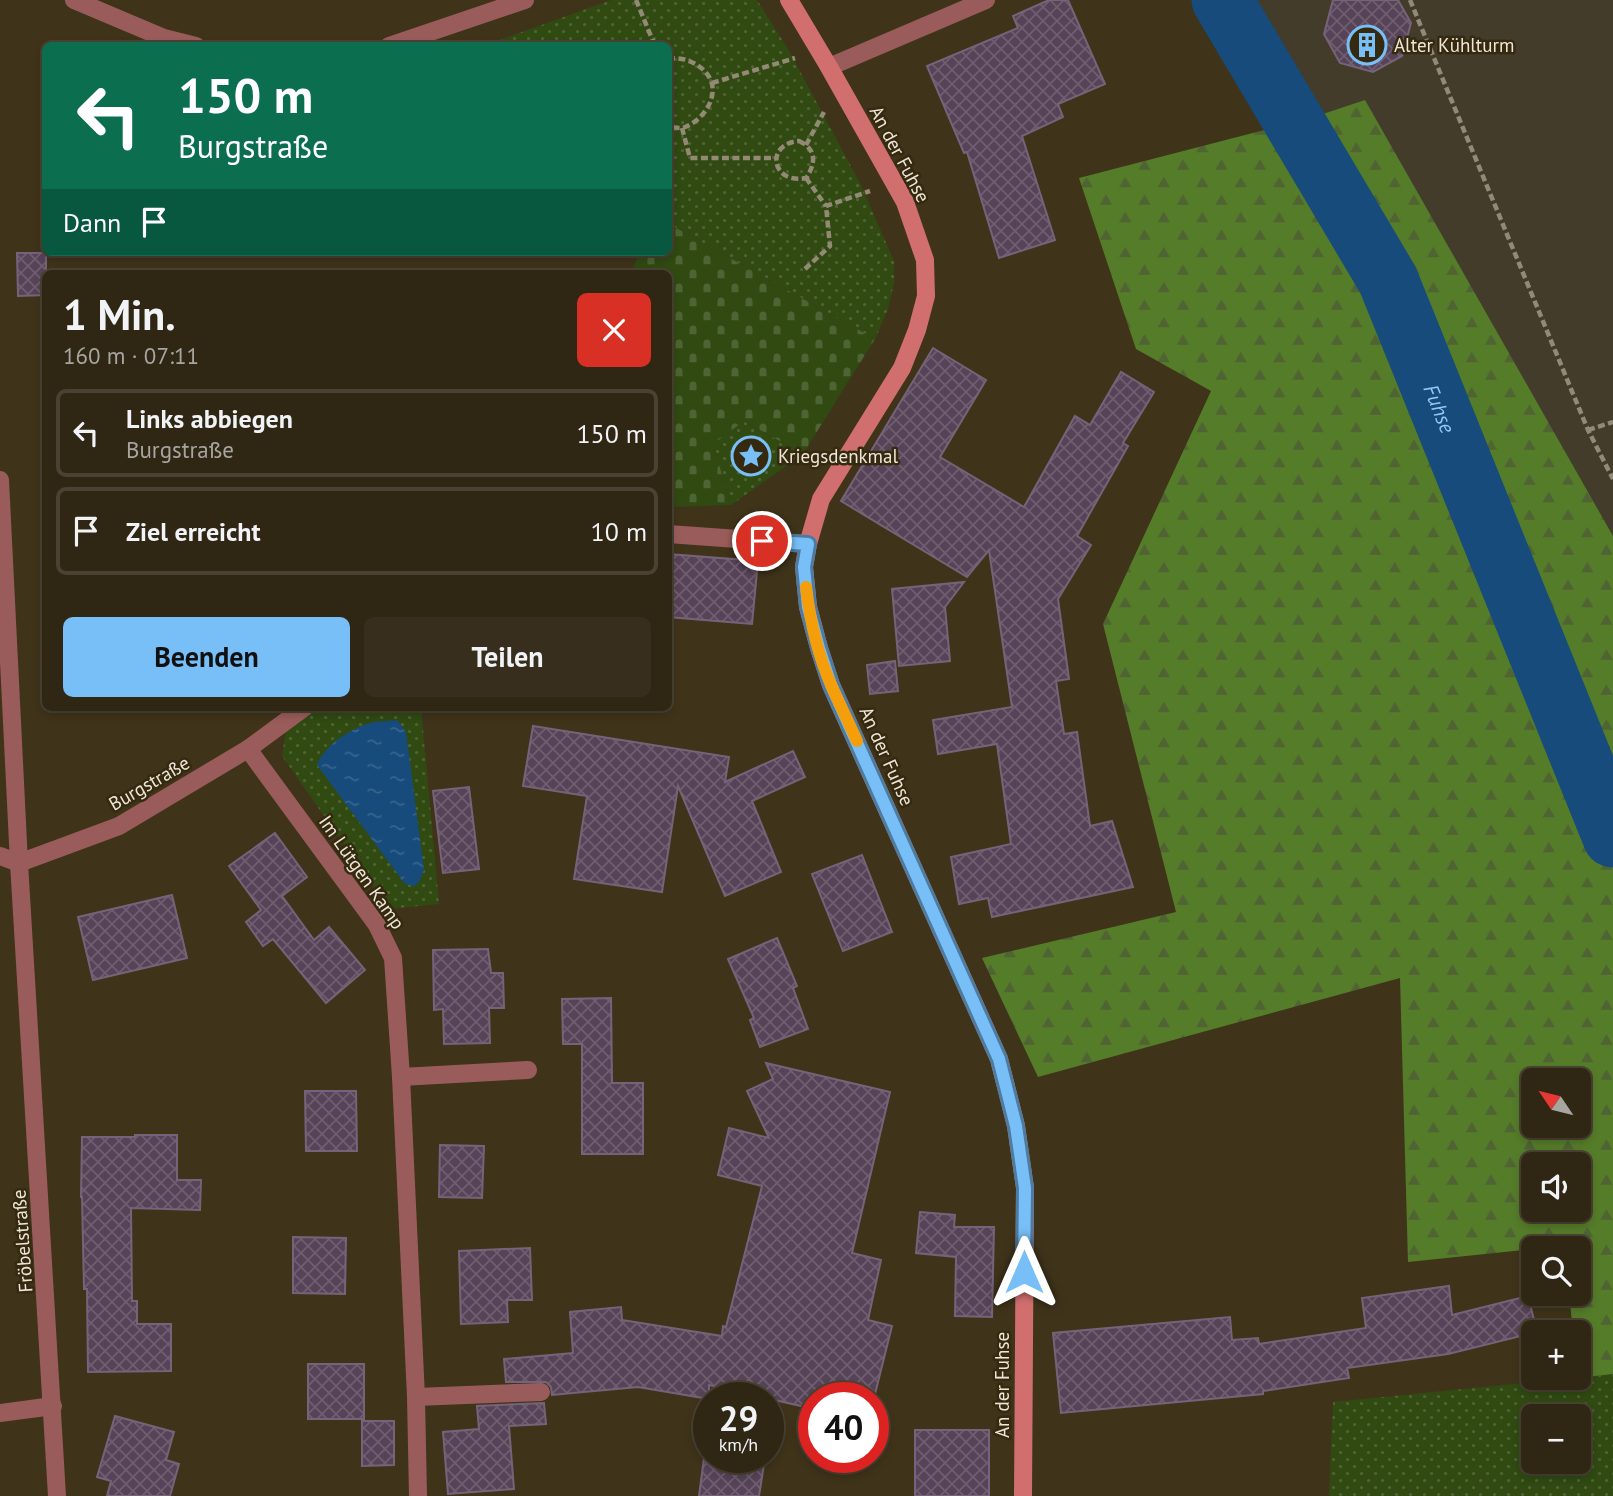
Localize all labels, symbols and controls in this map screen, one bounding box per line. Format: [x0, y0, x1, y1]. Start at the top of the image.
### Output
building icon: Alter Kühlturm [1346, 24, 1388, 66]
place label: Alter Kühlturm [1394, 33, 1514, 57]
text: 150 m [178, 63, 313, 127]
icon: left [63, 70, 154, 161]
street label: An der Fuhse [864, 102, 936, 206]
text: Burgstraße [178, 125, 328, 167]
icon: arrive [135, 203, 173, 241]
text: Dann [63, 206, 121, 239]
text: 1 Min. [63, 287, 176, 342]
button: close [577, 293, 651, 367]
text: 160 m · 07:11 [63, 341, 199, 370]
water label: Fuhse [1418, 380, 1462, 437]
text: Links abbiegen [126, 402, 293, 435]
icon: left [67, 414, 105, 452]
text: 150 m [576, 417, 647, 450]
text: Burgstraße [126, 435, 234, 464]
place icon: Kriegsdenkmal [730, 435, 772, 477]
place label: Kriegsdenkmal [778, 444, 898, 468]
pin [732, 511, 792, 571]
icon: arrive [67, 512, 105, 550]
text: Ziel erreicht [126, 515, 261, 548]
text: 10 m [591, 515, 647, 548]
icon: arrive [743, 522, 781, 560]
button: Beenden [63, 617, 350, 697]
button: Teilen [364, 617, 651, 697]
street label: An der Fuhse [854, 703, 920, 809]
street label: Burgstraße [104, 750, 194, 816]
street label: Im Lütgen Kamp [314, 810, 410, 934]
north arrow [1521, 1068, 1591, 1138]
map controls [1521, 1068, 1591, 1474]
button: sound [1521, 1152, 1591, 1222]
street label: Fröbelstraße [6, 1189, 38, 1293]
position arrow [987, 1235, 1061, 1309]
button: search [1521, 1236, 1591, 1306]
button: + [1521, 1320, 1591, 1390]
street label: An der Fuhse [990, 1332, 1014, 1438]
speed limit sign: 40 [798, 1382, 889, 1473]
text: 29 [719, 1395, 758, 1441]
button: − [1521, 1404, 1591, 1474]
text: km/h [719, 1433, 758, 1456]

